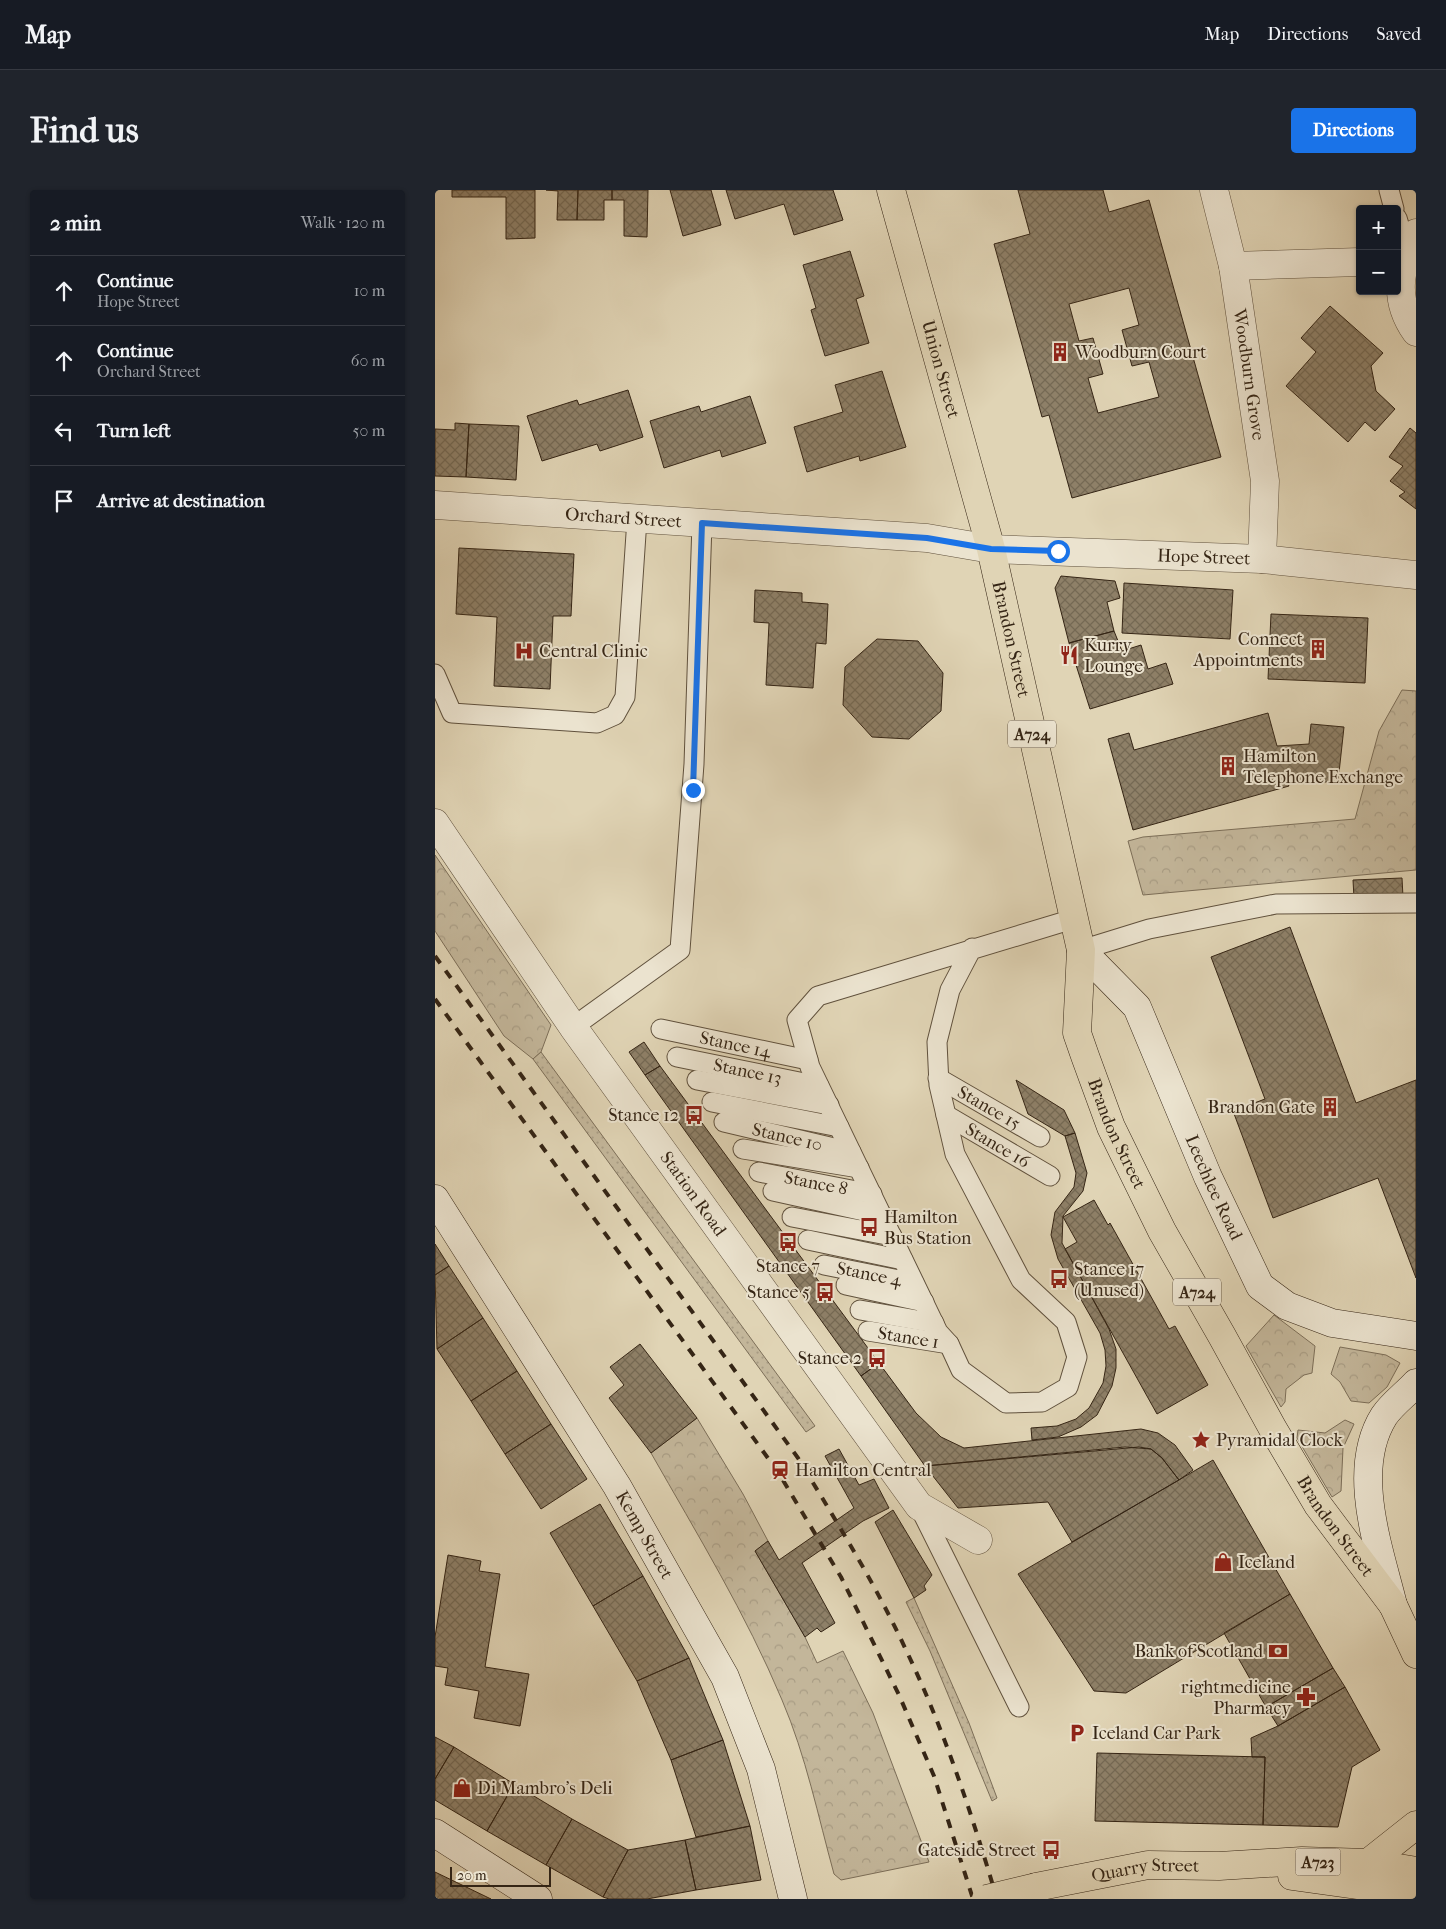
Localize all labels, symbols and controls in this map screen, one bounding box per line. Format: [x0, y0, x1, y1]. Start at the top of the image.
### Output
text: Map [25, 21, 71, 49]
text: Map [1205, 24, 1239, 45]
text: Directions [1267, 24, 1348, 45]
text: Saved [1376, 24, 1421, 45]
button: Directions [1291, 108, 1416, 153]
text: Find us [30, 110, 139, 151]
map controls [1356, 205, 1401, 295]
button: + [1356, 205, 1401, 250]
text: 2 min [50, 211, 101, 235]
text: Walk · 120 m [301, 213, 385, 232]
button: − [1356, 250, 1401, 295]
text: Continue [97, 270, 173, 292]
icon: ahead [50, 277, 78, 305]
text: 10 m [354, 281, 385, 300]
text: Hope Street [97, 292, 180, 311]
street label: Woodburn Grove [1228, 306, 1269, 442]
street label: Union Street [917, 318, 964, 421]
text: Continue [97, 340, 173, 362]
building icon: Woodburn Court [1049, 341, 1071, 363]
place label: Woodburn Court [1074, 342, 1207, 363]
icon: ahead [50, 347, 78, 375]
text: 60 m [351, 351, 385, 370]
text: Orchard Street [97, 362, 201, 381]
icon: left [50, 417, 78, 445]
text: Turn left [97, 420, 171, 442]
text: 50 m [353, 421, 385, 440]
icon: arrive [50, 487, 78, 515]
text: Arrive at destination [97, 490, 265, 512]
street label: Orchard Street [565, 504, 683, 533]
route start [1047, 540, 1070, 563]
street label: Hope Street [1157, 545, 1251, 570]
street label: Brandon Street [987, 579, 1034, 700]
place label: Connect Appointments [1193, 629, 1304, 671]
place label: Kurry Lounge [1084, 635, 1143, 677]
building icon: Connect Appointments [1307, 638, 1329, 660]
hospital icon: Central Clinic [513, 640, 535, 662]
place label: Central Clinic [539, 641, 648, 662]
restaurant icon: Kurry Lounge [1058, 644, 1080, 666]
road number: A724 [1008, 720, 1056, 748]
place label: Hamilton Telephone Exchange [1243, 746, 1403, 788]
building icon: Hamilton Telephone Exchange [1217, 755, 1239, 777]
route end [682, 779, 705, 802]
street label: Stance 14 [698, 1027, 773, 1063]
street label: Stance 13 [712, 1055, 783, 1089]
street label: Brandon Street [1083, 1076, 1150, 1193]
street label: Stance 15 [954, 1082, 1024, 1135]
building icon: Brandon Gate [1319, 1096, 1341, 1118]
place label: Brandon Gate [1207, 1097, 1315, 1118]
bus stop icon: Stance 12 [683, 1104, 705, 1126]
place label: Stance 12 [608, 1105, 679, 1126]
street label: Stance 10 [750, 1119, 824, 1156]
street label: Stance 16 [961, 1119, 1034, 1173]
street label: Leechlee Road [1181, 1132, 1247, 1244]
street label: Station Road [656, 1148, 731, 1241]
street label: Stance 8 [782, 1167, 849, 1200]
place label: Hamilton Bus Station [884, 1207, 972, 1249]
bus stop icon: Hamilton Bus Station [858, 1216, 880, 1238]
bus stop icon: Stance 7 [777, 1231, 799, 1253]
place label: Stance 7 [756, 1256, 820, 1277]
street label: Stance 4 [835, 1258, 904, 1291]
place label: Stance 17 (Unused) [1074, 1259, 1145, 1301]
bus stop icon: Stance 17 (Unused) [1048, 1268, 1070, 1290]
road number: A724 [1173, 1278, 1221, 1306]
bus stop icon: Stance 5 [814, 1281, 836, 1303]
place label: Stance 5 [747, 1282, 810, 1303]
street label: Stance 1 [876, 1323, 940, 1353]
bus stop icon: Stance 2 [866, 1347, 888, 1369]
place label: Stance 2 [798, 1348, 862, 1369]
place icon: Pyramidal Clock [1190, 1429, 1212, 1451]
place label: Pyramidal Clock [1216, 1430, 1344, 1451]
station icon: Hamilton Central [769, 1459, 791, 1481]
place label: Hamilton Central [795, 1460, 931, 1481]
street label: Brandon Street [1292, 1472, 1378, 1581]
street label: Kemp Street [611, 1487, 678, 1583]
shop icon: Iceland [1212, 1551, 1234, 1573]
place label: Iceland [1238, 1552, 1295, 1573]
bank icon: Bank of Scotland [1267, 1640, 1289, 1662]
place label: Bank of Scotland [1134, 1641, 1263, 1662]
place label: rightmedicine Pharmacy [1181, 1677, 1292, 1719]
pharmacy icon: rightmedicine Pharmacy [1295, 1686, 1317, 1708]
parking icon: Iceland Car Park [1066, 1722, 1088, 1744]
place label: Iceland Car Park [1092, 1723, 1221, 1744]
shop icon: Di Mambro’s Deli [451, 1777, 473, 1799]
place label: Di Mambro’s Deli [477, 1778, 613, 1799]
bus stop icon: Gateside Street [1040, 1839, 1062, 1861]
place label: Gateside Street [918, 1840, 1037, 1861]
road number: A723 [1295, 1848, 1341, 1875]
street label: Quarry Street [1090, 1855, 1200, 1887]
scale bar [450, 1864, 551, 1887]
text: 20 m [457, 1867, 487, 1884]

